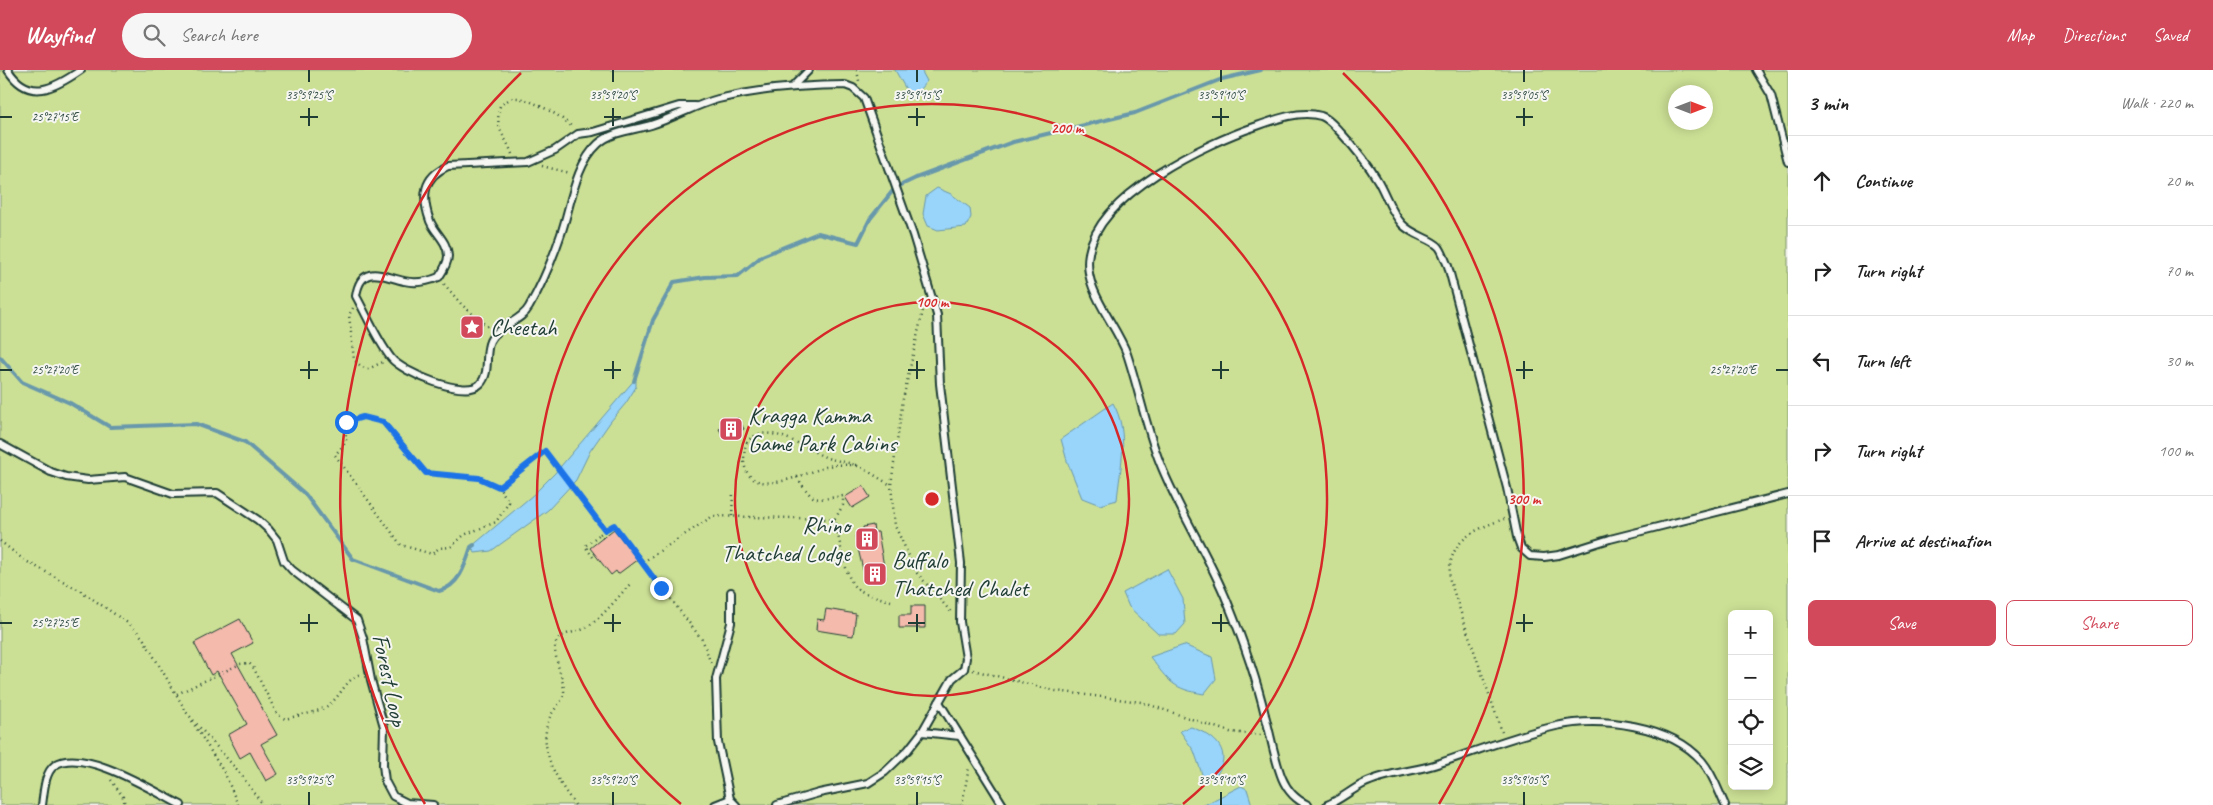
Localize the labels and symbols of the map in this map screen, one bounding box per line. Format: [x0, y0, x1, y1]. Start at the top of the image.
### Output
north arrow [1668, 85, 1713, 130]
text: 33°59'25"S [286, 87, 334, 103]
text: 33°59'20"S [590, 87, 638, 103]
text: 33°59'15"S [894, 87, 942, 103]
text: 33°59'10"S [1198, 87, 1246, 103]
text: 33°59'05"S [1501, 87, 1549, 103]
text: 25°27'15"E [32, 109, 80, 125]
text: 200 m [1051, 119, 1085, 138]
text: 100 m [916, 293, 950, 312]
place label: Cheetah [490, 312, 558, 342]
place icon: Cheetah [459, 314, 485, 340]
text: 25°27'20"E [32, 362, 80, 378]
text: 25°27'20"E [1710, 362, 1758, 378]
place label: Kragga Kamma Game Park Cabins [748, 400, 898, 458]
route start [335, 411, 358, 434]
building icon: Kragga Kamma Game Park Cabins [718, 416, 744, 442]
centre of rings [923, 490, 941, 508]
text: 300 m [1508, 490, 1542, 509]
place label: Rhino Thatched Lodge [721, 510, 853, 568]
building icon: Rhino Thatched Lodge [854, 526, 880, 552]
place label: Buffalo Thatched Chalet [892, 545, 1030, 603]
building icon: Buffalo Thatched Chalet [862, 561, 888, 587]
route end [650, 577, 673, 600]
text: 25°27'25"E [32, 615, 80, 631]
street label: Forest Loop [366, 631, 415, 730]
text: 33°59'25"S [286, 772, 334, 788]
text: 33°59'20"S [590, 772, 638, 788]
text: 33°59'15"S [894, 772, 942, 788]
text: 33°59'10"S [1198, 772, 1246, 788]
text: 33°59'05"S [1501, 772, 1549, 788]

